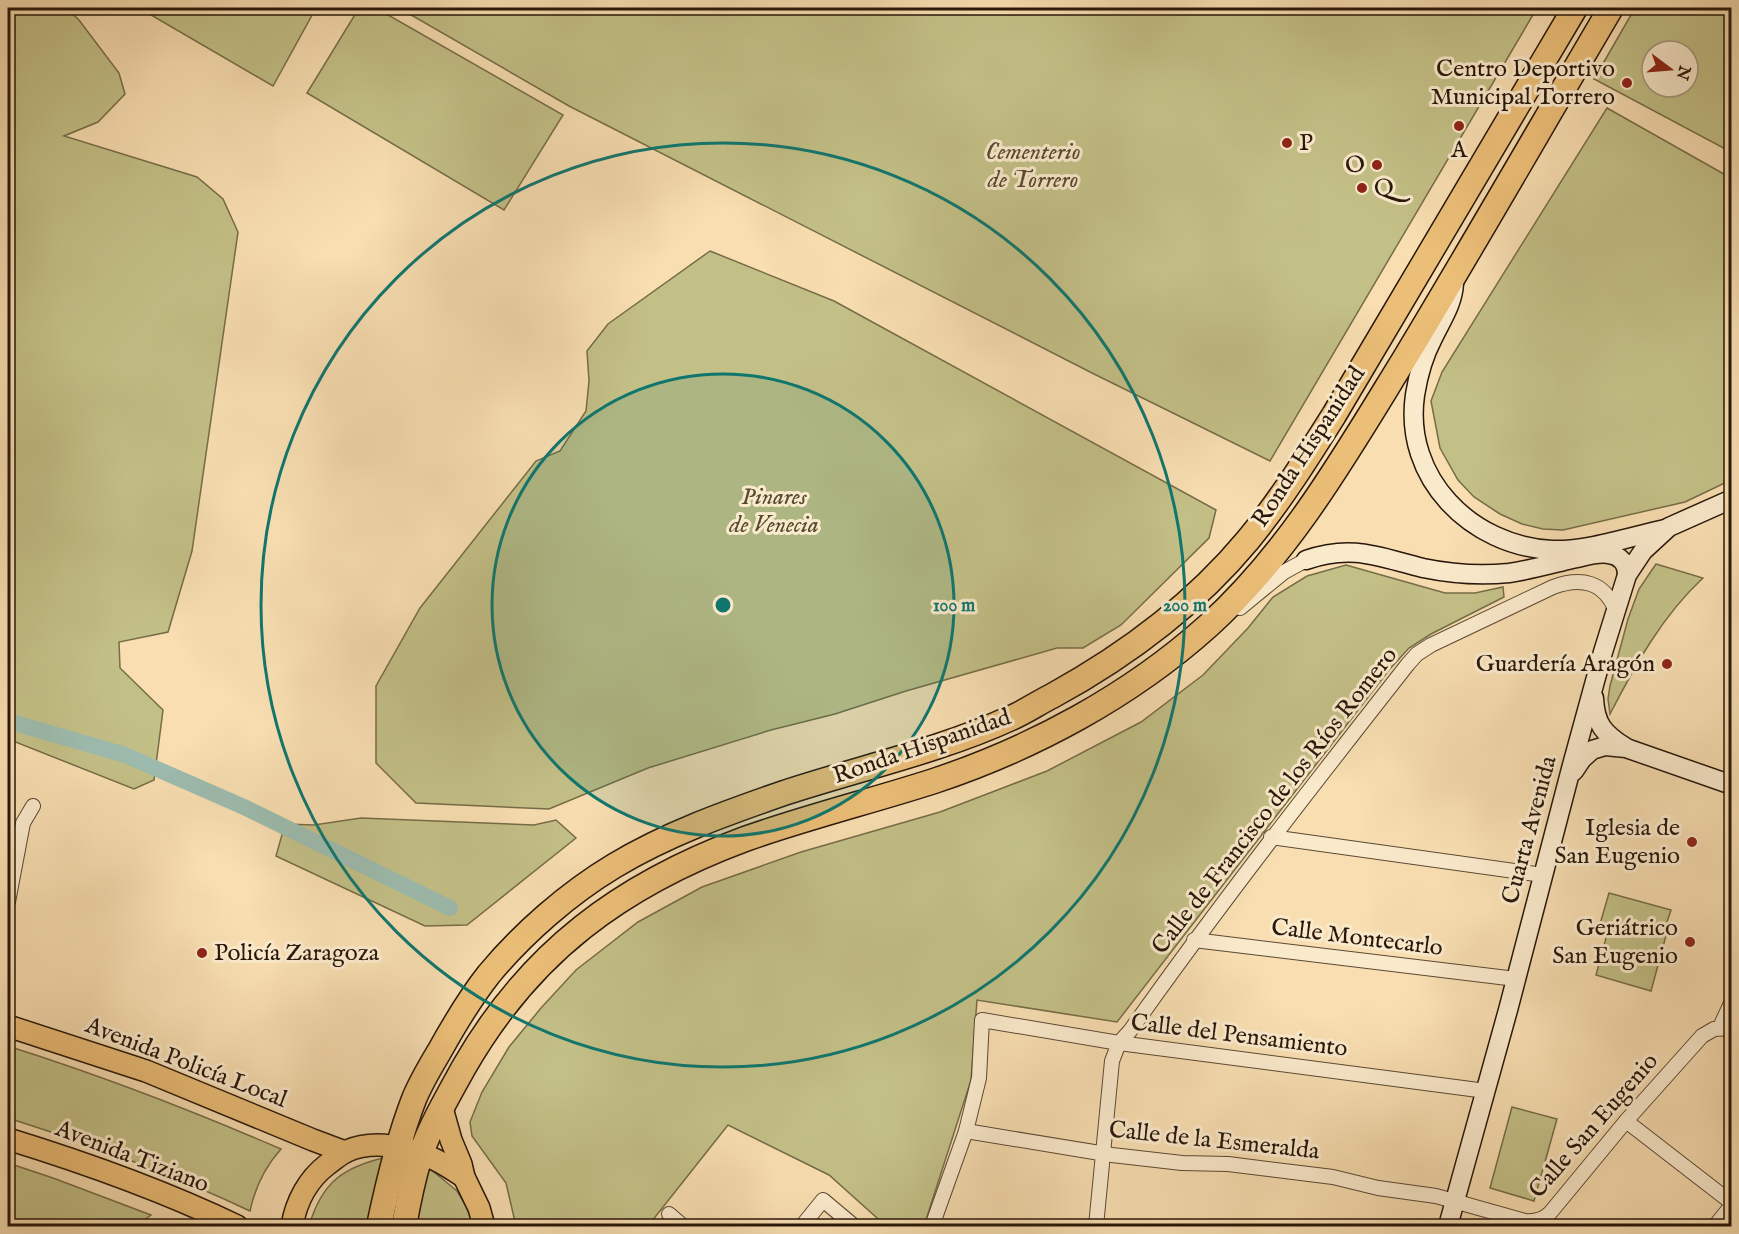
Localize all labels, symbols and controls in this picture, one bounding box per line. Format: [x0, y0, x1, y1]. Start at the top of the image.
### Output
north arrow [1640, 39, 1700, 99]
place label: Centro Deportivo Municipal Torrero [1431, 54, 1615, 113]
text: N [1671, 62, 1694, 82]
marker: Centro Deportivo Municipal Torrero [1620, 76, 1634, 90]
marker: A [1452, 119, 1466, 133]
place label: P [1299, 128, 1313, 159]
place label: A [1450, 135, 1468, 166]
marker: P [1280, 136, 1294, 150]
park label: Cementerio de Torrero [985, 137, 1081, 196]
place label: O [1345, 150, 1365, 181]
marker: O [1370, 158, 1384, 172]
place label: Q [1374, 173, 1411, 204]
marker: Q [1355, 181, 1369, 195]
street label: Ronda Hispanidad [1245, 360, 1373, 533]
park label: Pinares de Venecia [728, 482, 819, 541]
centre of rings [713, 595, 733, 615]
text: 100 m [933, 595, 975, 618]
text: 200 m [1163, 595, 1207, 618]
street label: Calle de Francisco de los Ríos Romero [1145, 641, 1405, 961]
place label: Guardería Aragón [1476, 649, 1655, 680]
marker: Guardería Aragón [1660, 657, 1674, 671]
street label: Ronda Hispanidad [829, 702, 1015, 792]
street label: Cuarta Avenida [1495, 752, 1565, 907]
place label: Iglesia de San Eugenio [1554, 813, 1680, 872]
marker: Iglesia de San Eugenio [1685, 835, 1699, 849]
street label: Calle Montecarlo [1269, 912, 1445, 964]
place label: Geriátrico San Eugenio [1552, 913, 1678, 972]
marker: Geriátrico San Eugenio [1683, 935, 1697, 949]
place label: Policía Zaragoza [214, 938, 380, 969]
marker: Policía Zaragoza [195, 946, 209, 960]
street label: Calle del Pensamiento [1129, 1007, 1349, 1065]
street label: Avenida Policía Local [80, 1010, 292, 1116]
street label: Calle San Eugenio [1522, 1047, 1666, 1205]
street label: Avenida Tiziano [50, 1113, 213, 1201]
street label: Calle de la Esmeralda [1107, 1115, 1321, 1168]

